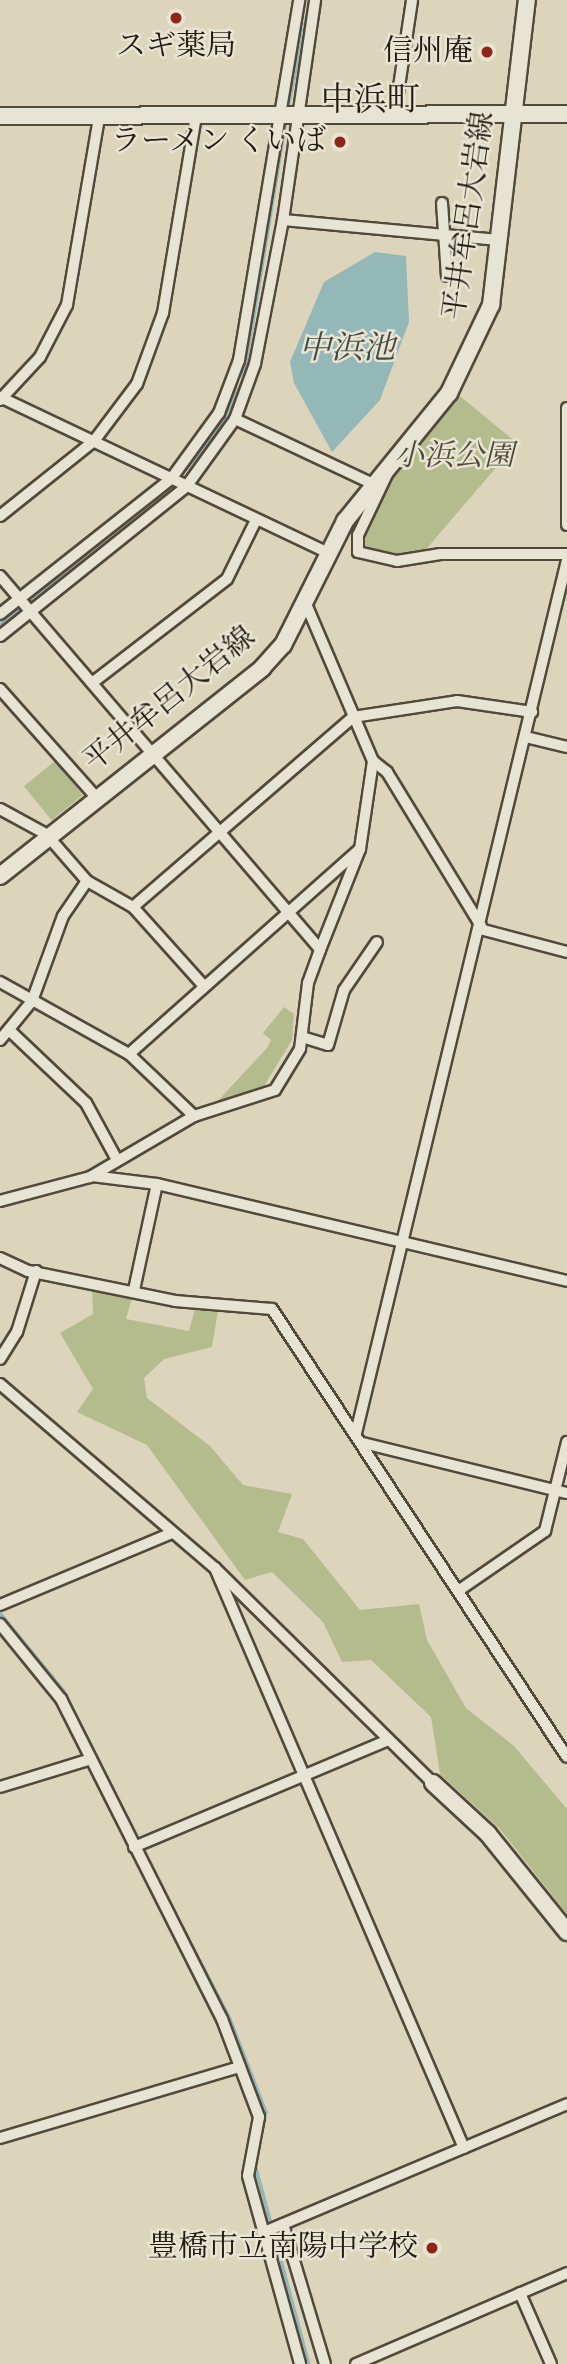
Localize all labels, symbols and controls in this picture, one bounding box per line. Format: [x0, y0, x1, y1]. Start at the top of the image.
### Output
marker: スギ薬局 [168, 10, 184, 26]
place label: スギ薬局 [116, 29, 236, 65]
place label: 信州庵 [383, 34, 473, 70]
marker: 信州庵 [479, 44, 495, 60]
district label: 中浜町 [321, 81, 419, 121]
street label: 平井牟呂大岩線 [438, 110, 502, 322]
place label: ラーメン くいば [110, 124, 326, 160]
marker: ラーメン くいば [332, 134, 348, 150]
water label: 中浜池 [299, 330, 395, 368]
park label: 小浜公園 [394, 439, 514, 475]
street label: 平井牟呂大岩線 [77, 620, 263, 780]
place label: 豊橋市立南陽中学校 [148, 2230, 418, 2266]
marker: 豊橋市立南陽中学校 [424, 2240, 440, 2256]

